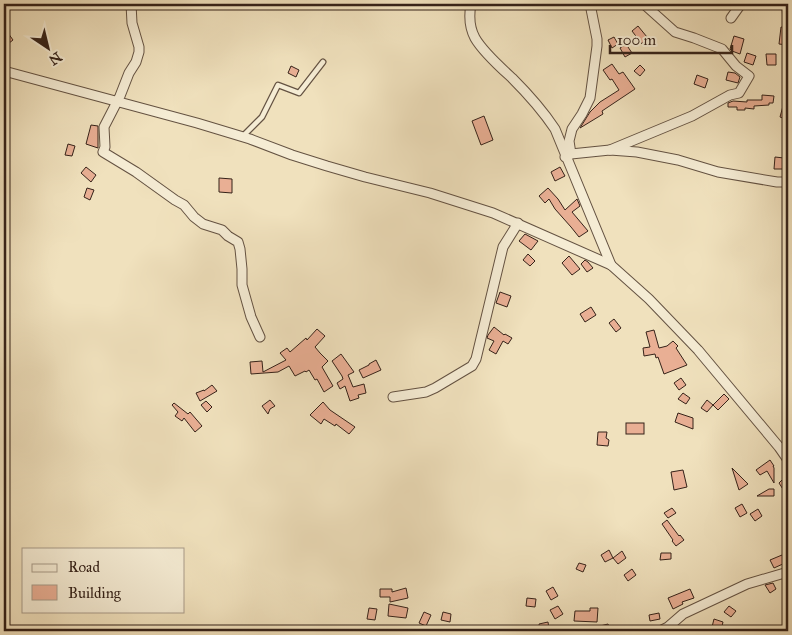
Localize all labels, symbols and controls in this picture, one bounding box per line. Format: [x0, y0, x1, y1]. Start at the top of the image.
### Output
north arrow [22, 22, 72, 72]
scale bar [610, 22, 732, 54]
text: 100 m [617, 31, 657, 49]
text: N [45, 48, 65, 69]
legend [22, 548, 185, 612]
text: Road [68, 558, 100, 576]
text: Building [68, 584, 122, 602]

